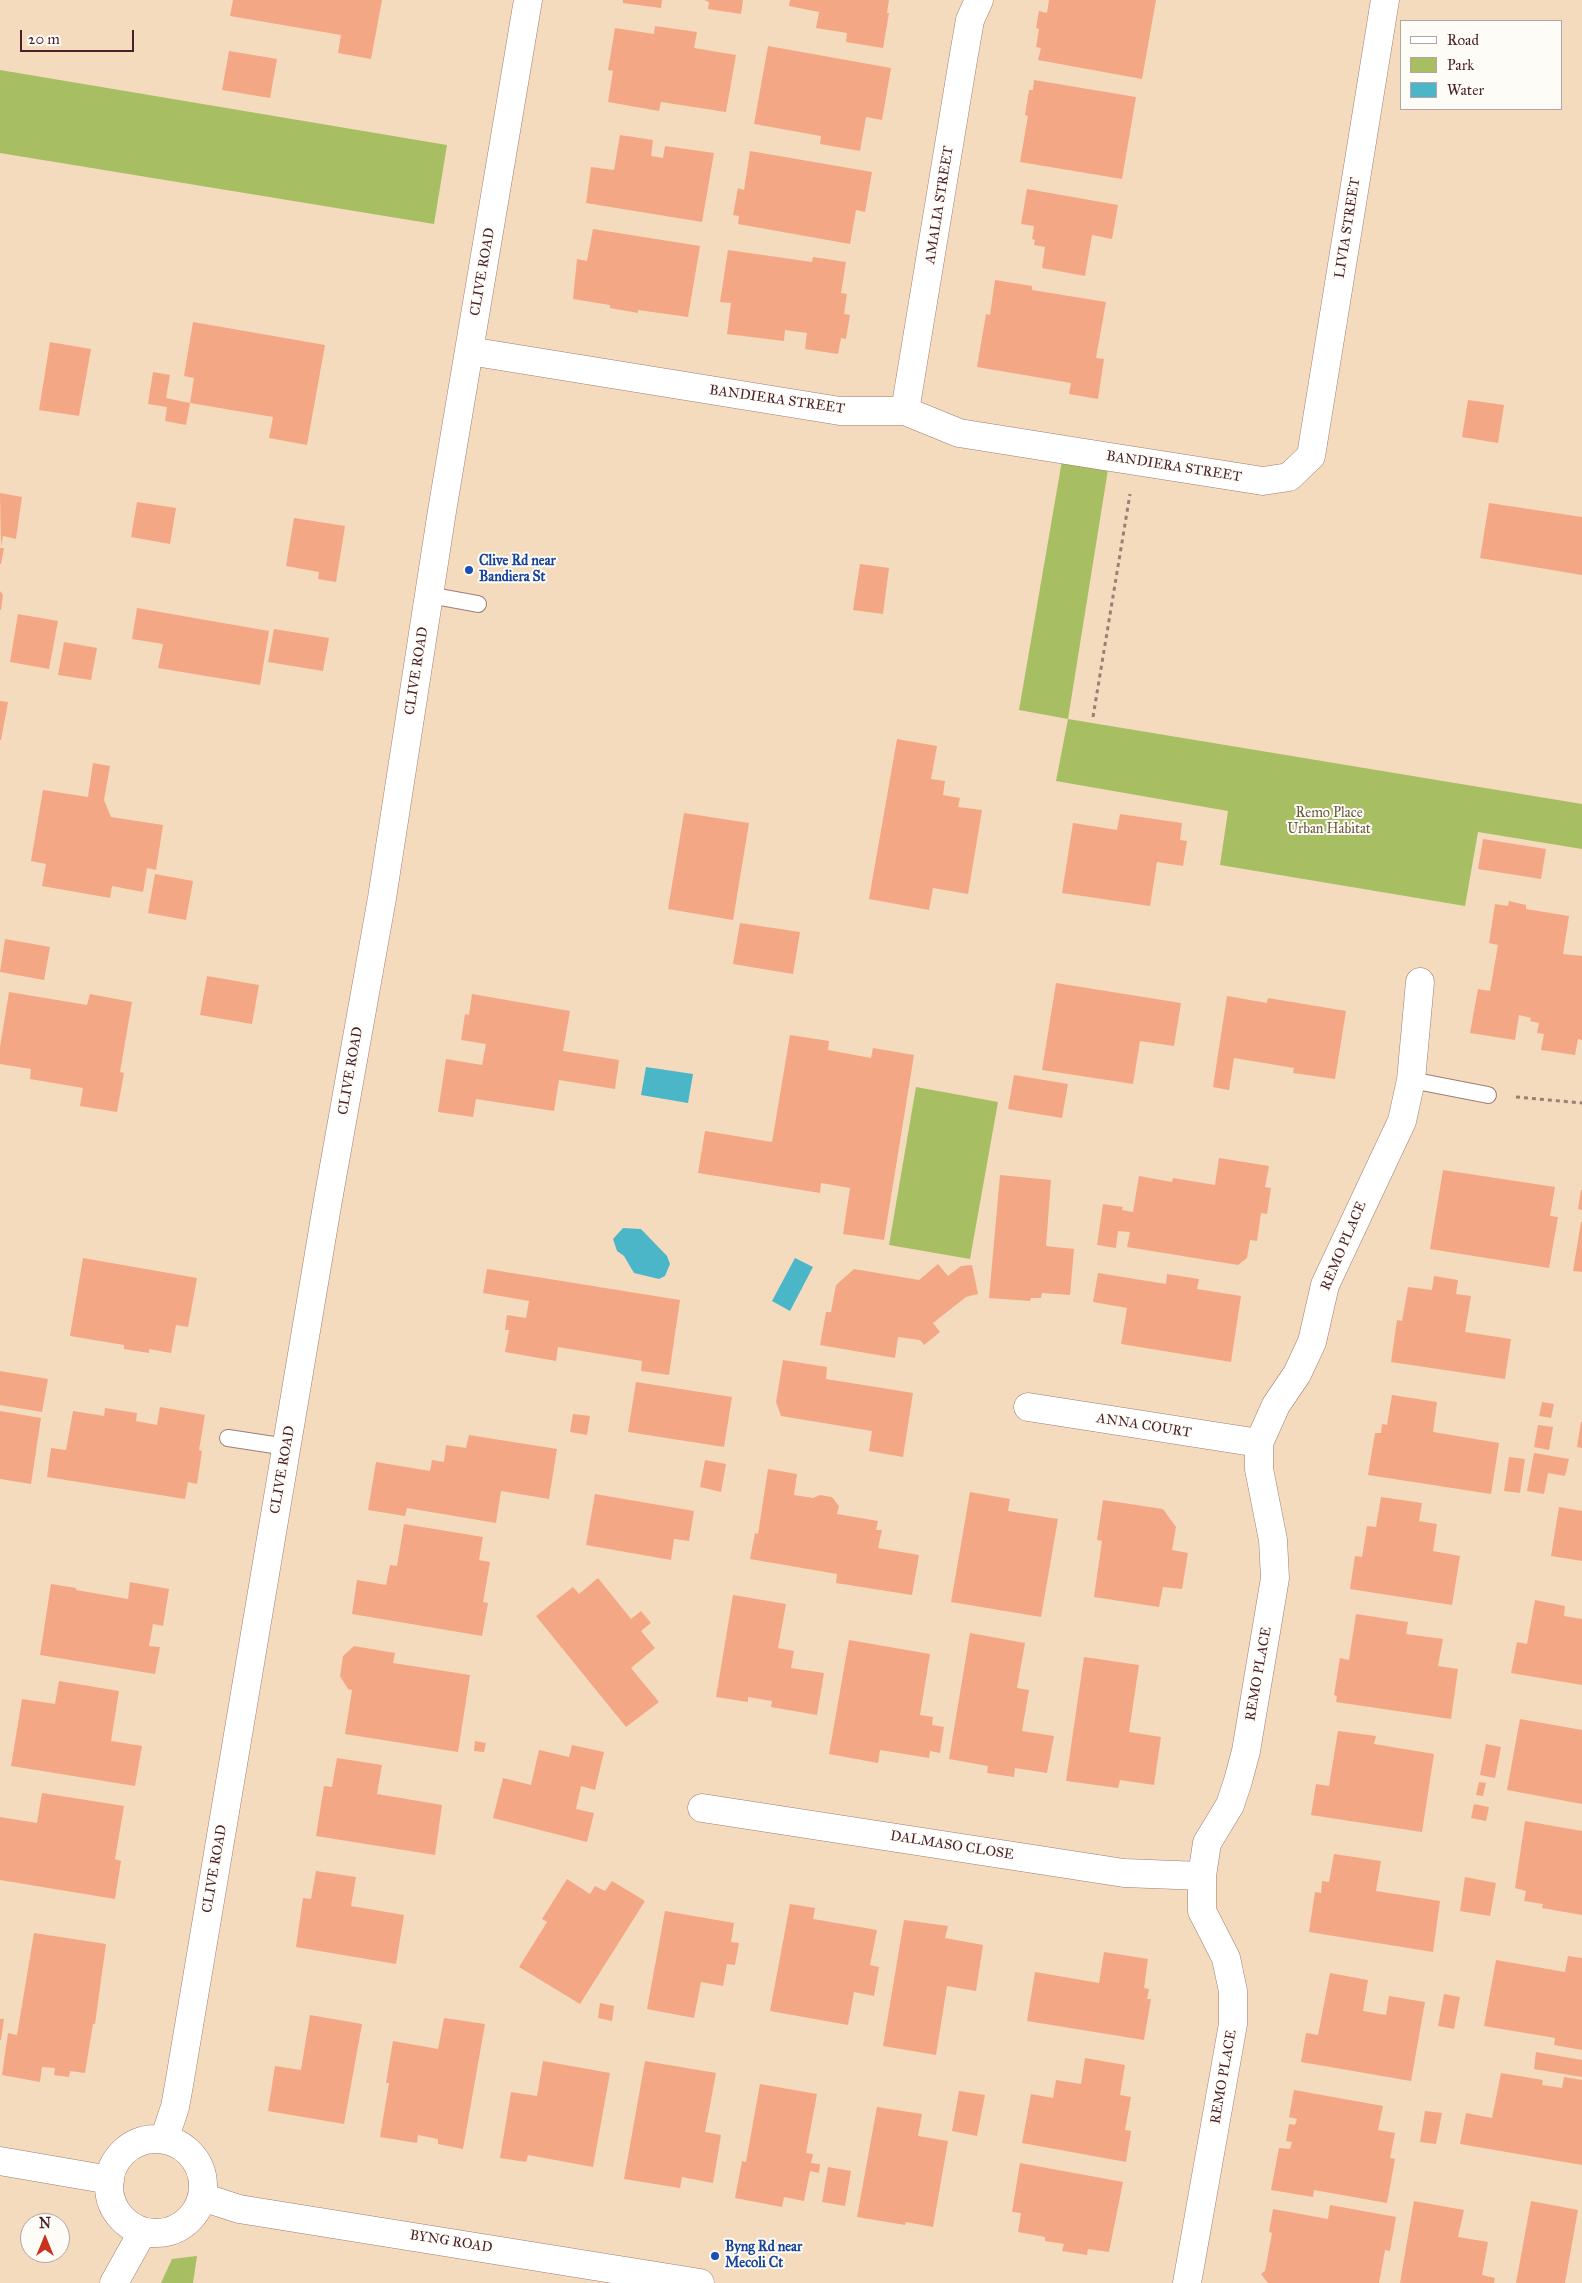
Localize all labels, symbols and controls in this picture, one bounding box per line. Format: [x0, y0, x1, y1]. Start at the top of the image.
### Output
scale bar [22, 20, 136, 52]
legend [1400, 20, 1562, 110]
text: 20 m [28, 30, 60, 48]
text: Road [1447, 31, 1479, 49]
text: Park [1447, 56, 1474, 74]
text: Water [1447, 81, 1484, 99]
street label: AMALIA STREET [922, 145, 958, 265]
street label: LIVIA STREET [1332, 176, 1364, 280]
street label: CLIVE ROAD [467, 227, 499, 317]
street label: BANDIERA STREET [708, 382, 846, 418]
street label: BANDIERA STREET [1105, 448, 1243, 486]
place label: Clive Rd near Bandiera St [479, 554, 556, 586]
marker: Clive Rd near Bandiera St [463, 564, 475, 576]
street label: CLIVE ROAD [402, 626, 432, 716]
park label: Remo Place Urban Habitat [1287, 806, 1371, 839]
street label: CLIVE ROAD [335, 1026, 367, 1116]
street label: REMO PLACE [1318, 1199, 1370, 1293]
street label: ANNA COURT [1095, 1410, 1193, 1442]
street label: CLIVE ROAD [267, 1425, 299, 1515]
street label: REMO PLACE [1242, 1626, 1276, 1722]
street label: CLIVE ROAD [199, 1824, 231, 1914]
street label: DALMASO CLOSE [889, 1828, 1015, 1864]
street label: REMO PLACE [1207, 2029, 1241, 2125]
north arrow [20, 2213, 70, 2263]
text: N [39, 2215, 51, 2232]
street label: BYNG ROAD [408, 2227, 494, 2257]
place label: Byng Rd near Mecoli Ct [725, 2240, 802, 2272]
marker: Byng Rd near Mecoli Ct [709, 2250, 721, 2262]

